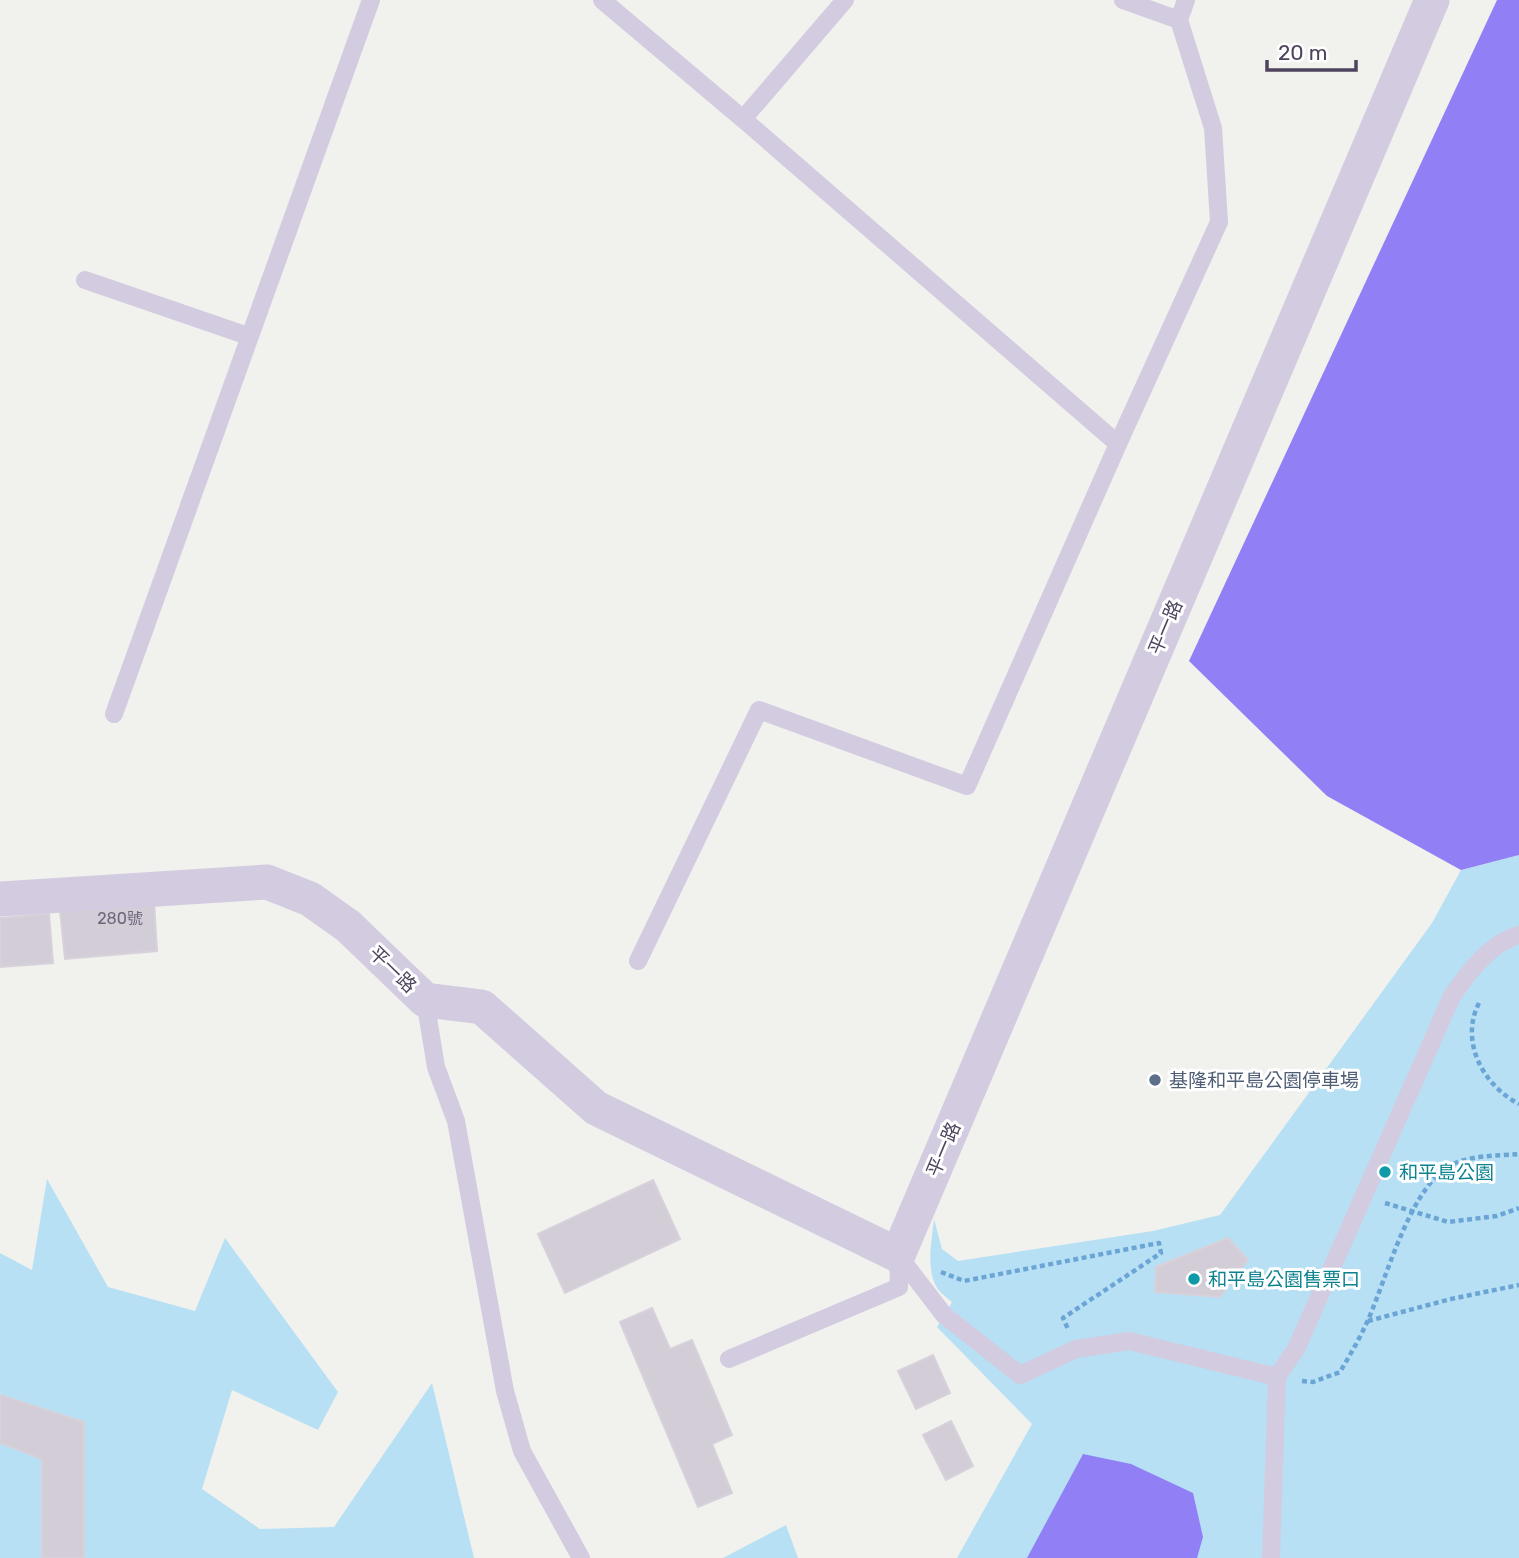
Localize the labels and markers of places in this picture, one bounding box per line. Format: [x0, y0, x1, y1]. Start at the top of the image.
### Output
place label: 基隆和平島公園停車場 [1169, 1069, 1359, 1092]
marker: 基隆和平島公園停車場 [1147, 1072, 1163, 1088]
place label: 和平島公園 [1399, 1161, 1494, 1184]
marker: 和平島公園 [1377, 1164, 1393, 1180]
place label: 和平島公園售票口 [1208, 1268, 1360, 1291]
marker: 和平島公園售票口 [1186, 1271, 1202, 1287]

